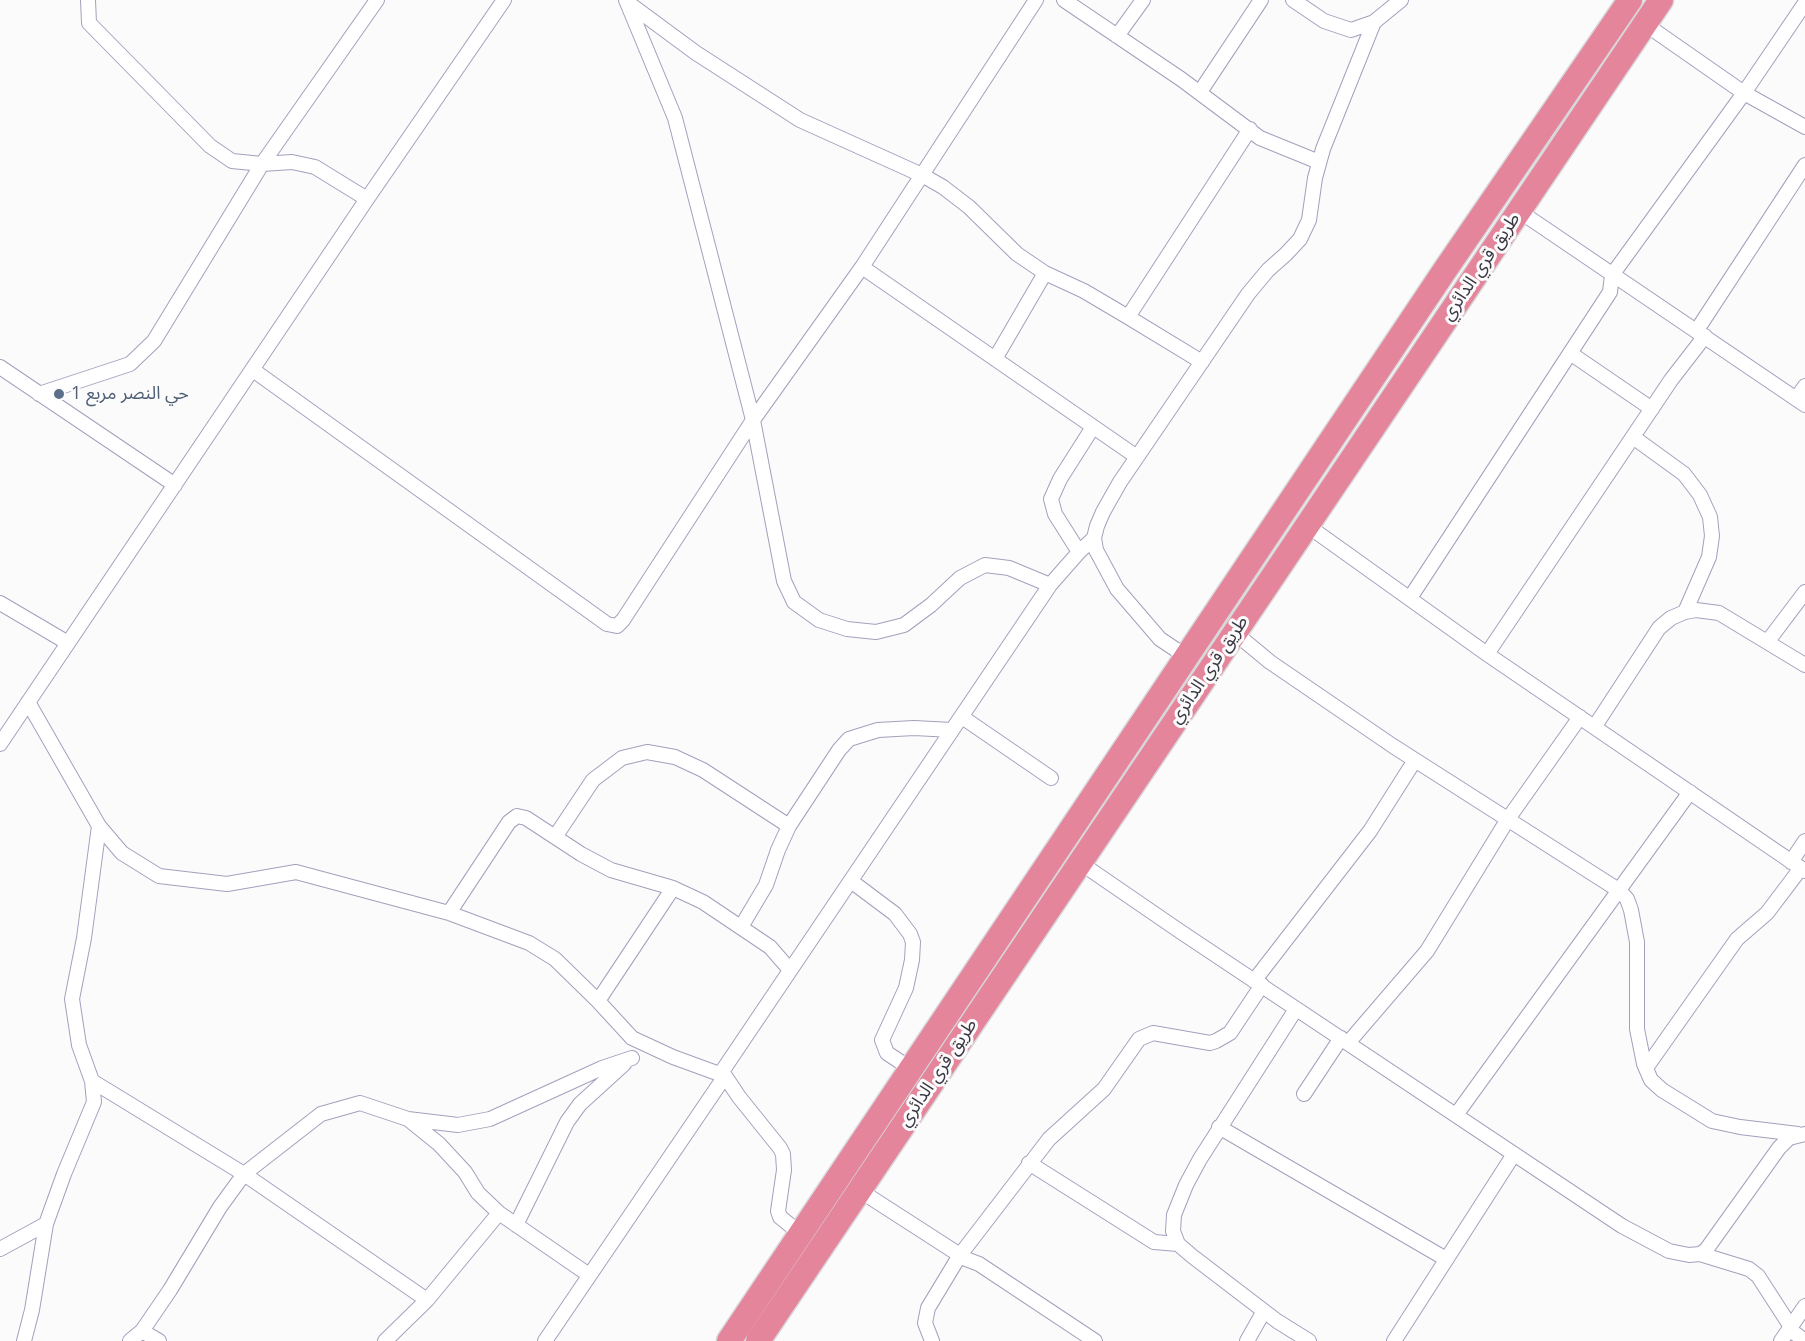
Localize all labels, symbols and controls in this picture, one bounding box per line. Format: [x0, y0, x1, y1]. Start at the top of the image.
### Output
street label: طريق قري الدائري [1437, 209, 1525, 325]
place label: حي النصر مربع 1 [71, 383, 189, 405]
marker: حي النصر مربع 1 [52, 387, 66, 401]
street label: طريق قري الدائري [1165, 612, 1253, 728]
street label: طريق قري الدائري [894, 1015, 982, 1131]

